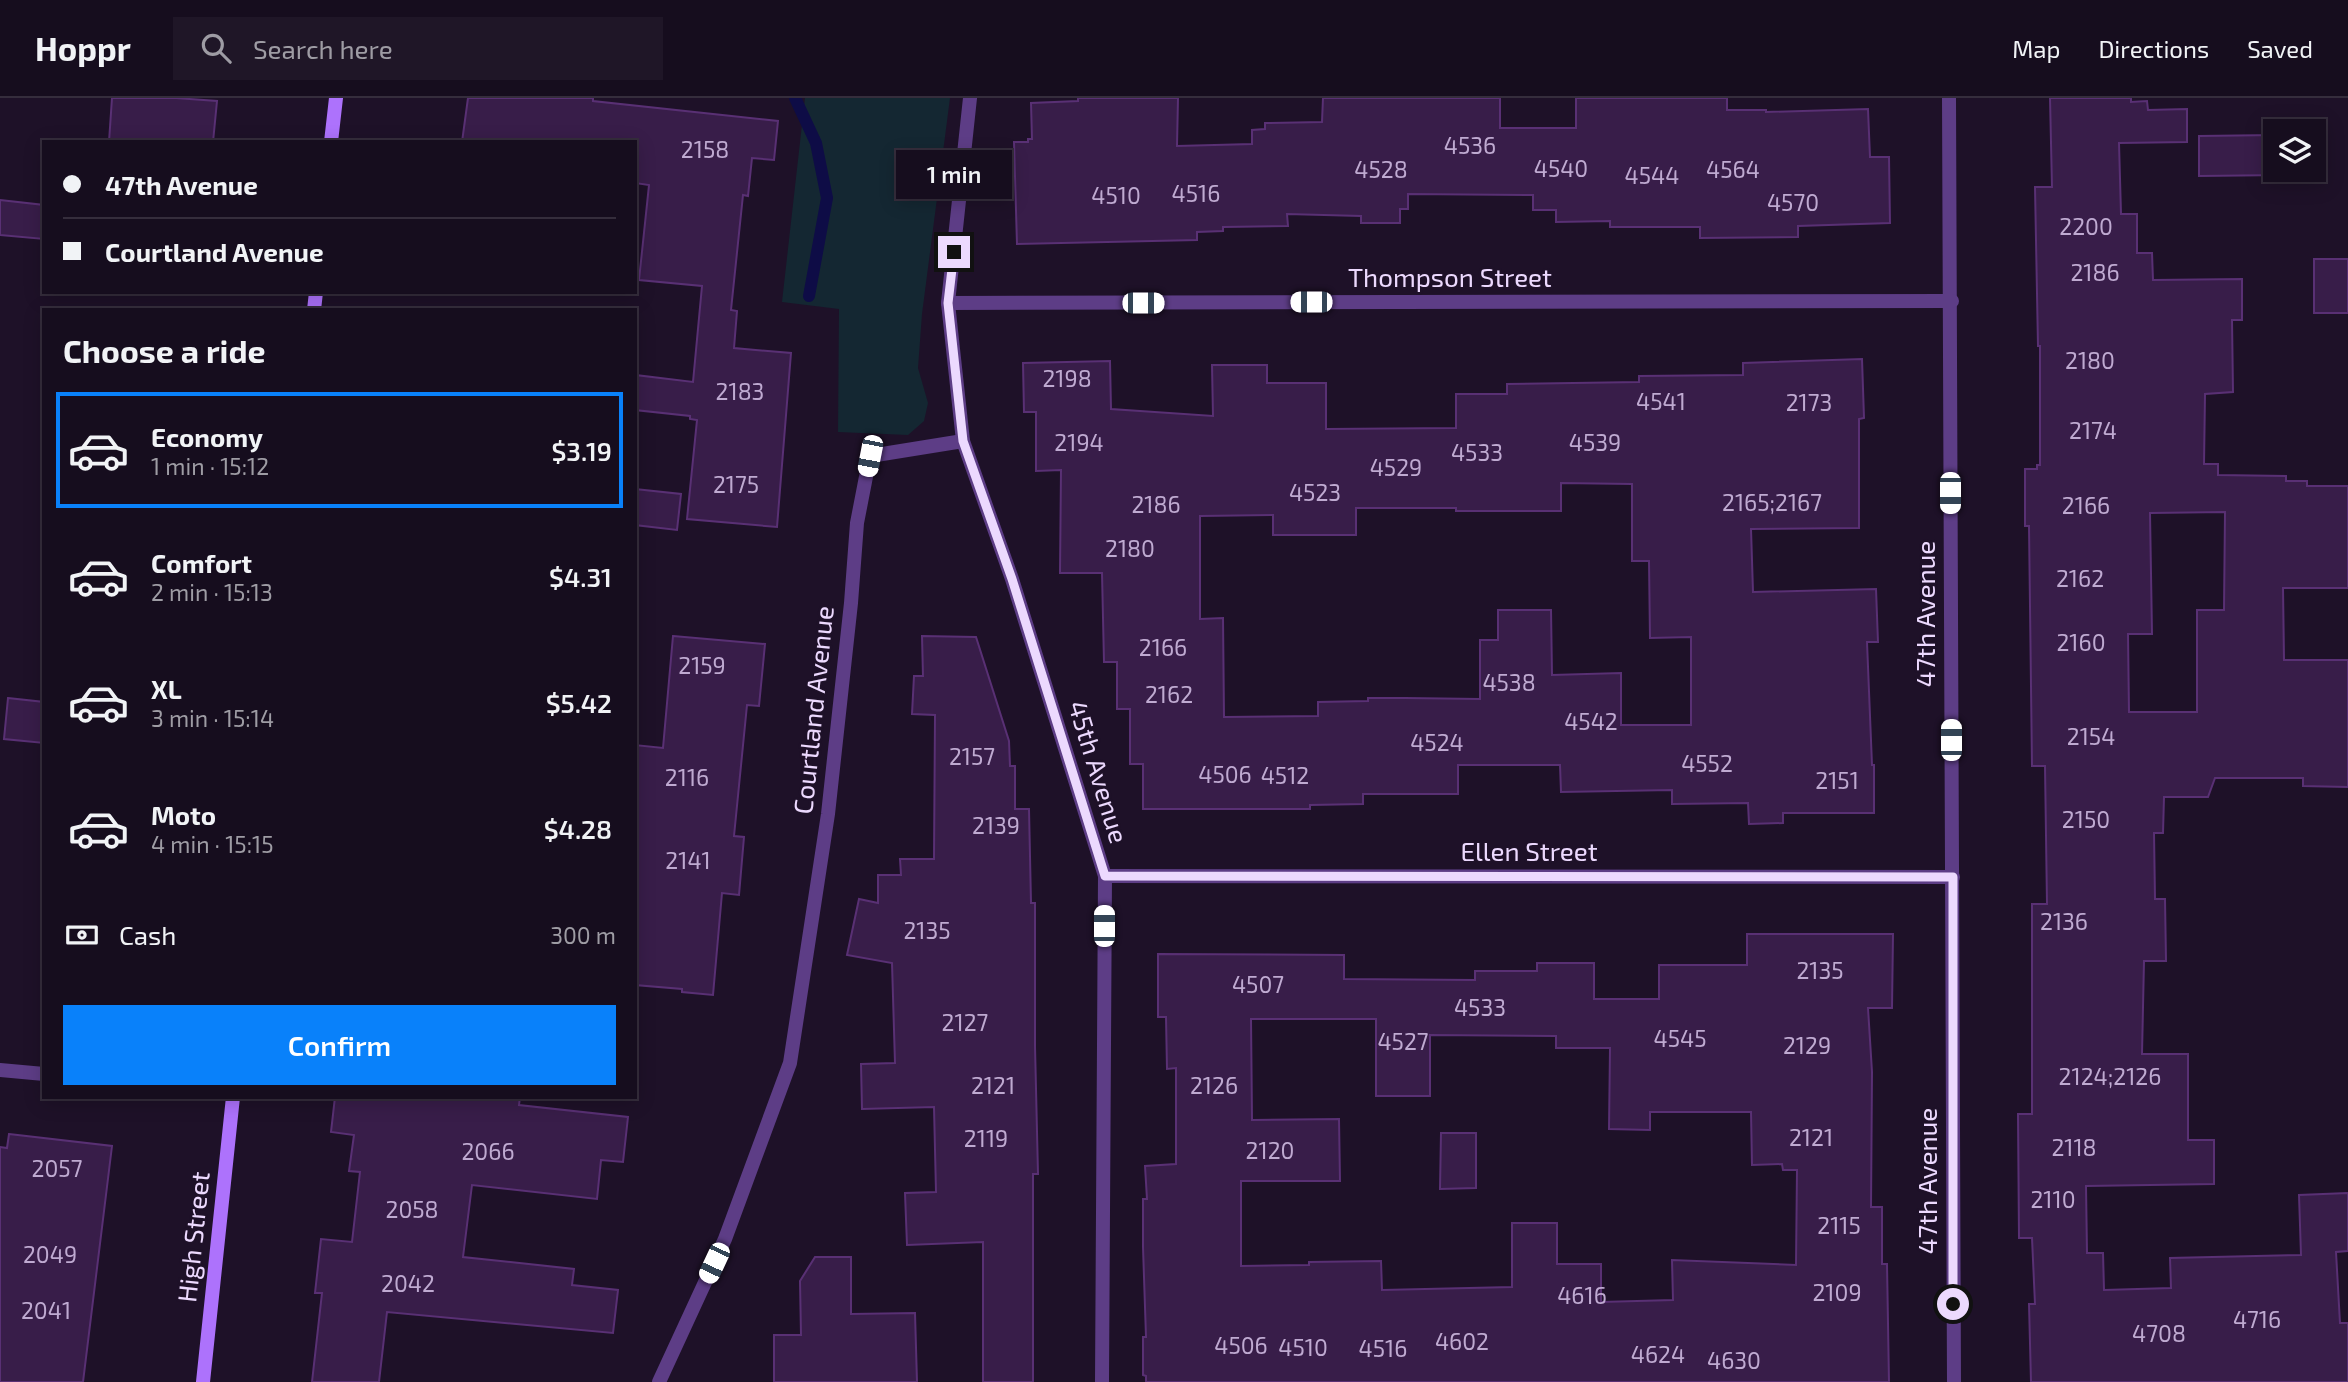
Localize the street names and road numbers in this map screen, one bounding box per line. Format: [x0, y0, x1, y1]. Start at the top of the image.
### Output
street label: Thompson Street [1348, 261, 1552, 292]
street label: 47th Avenue [1909, 541, 1940, 687]
street label: Courtland Avenue [786, 604, 839, 815]
street label: 45th Avenue [1063, 697, 1136, 847]
street label: Ellen Street [1460, 835, 1598, 866]
street label: 47th Avenue [1911, 1108, 1942, 1254]
street label: High Street [170, 1170, 215, 1304]

